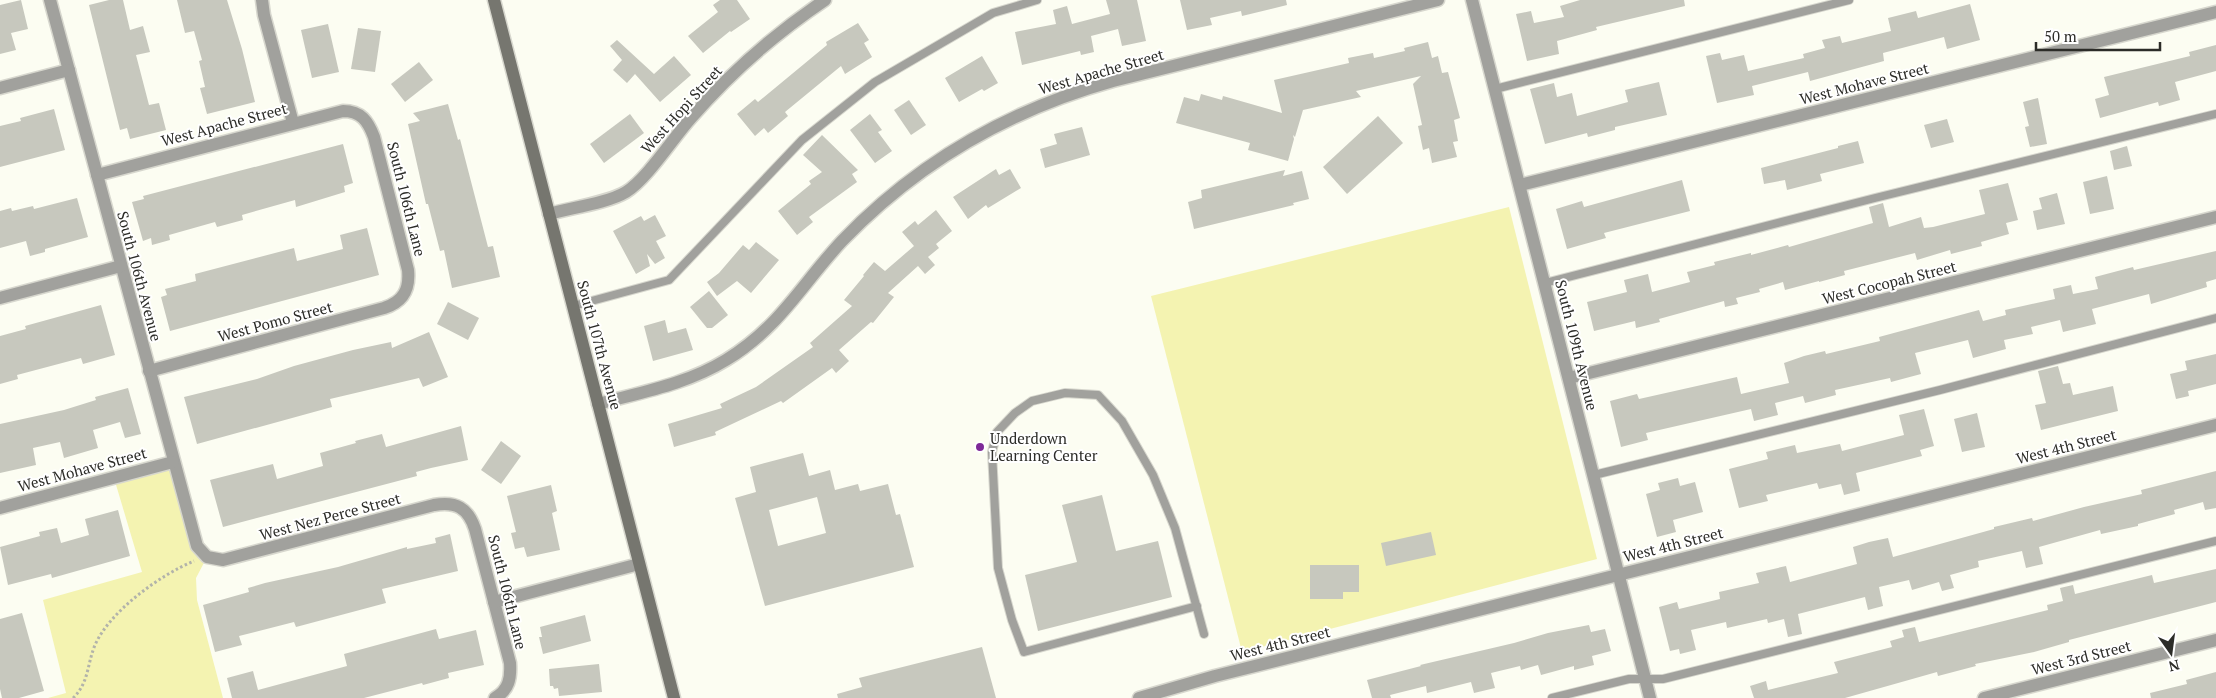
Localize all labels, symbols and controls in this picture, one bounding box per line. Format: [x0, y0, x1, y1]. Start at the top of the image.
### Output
scale bar [2036, 20, 2160, 52]
text: 50 m [2044, 26, 2077, 46]
street label: West Apache Street [1036, 43, 1166, 98]
street label: West Mohave Street [1797, 57, 1931, 109]
street label: West Hopi Street [636, 60, 726, 157]
street label: West Apache Street [159, 97, 289, 150]
street label: South 106th Lane [383, 140, 431, 258]
street label: South 106th Avenue [113, 209, 167, 343]
street label: West Cocopah Street [1820, 256, 1959, 308]
street label: South 107th Avenue [573, 278, 627, 412]
street label: South 109th Avenue [1551, 278, 1603, 412]
street label: West Pomo Street [215, 296, 335, 346]
street label: West 4th Street [2014, 424, 2118, 468]
place label: Underdown Learning Center [990, 428, 1098, 465]
marker: Underdown Learning Center [974, 441, 986, 453]
street label: West Mohave Street [15, 442, 149, 496]
street label: West Nez Perce Street [257, 487, 403, 544]
street label: West 4th Street [1621, 522, 1725, 566]
street label: South 106th Lane [484, 533, 532, 651]
street label: West 4th Street [1228, 621, 1332, 665]
north arrow [2146, 628, 2196, 678]
street label: West 3rd Street [2029, 635, 2133, 679]
text: N [2166, 656, 2182, 677]

